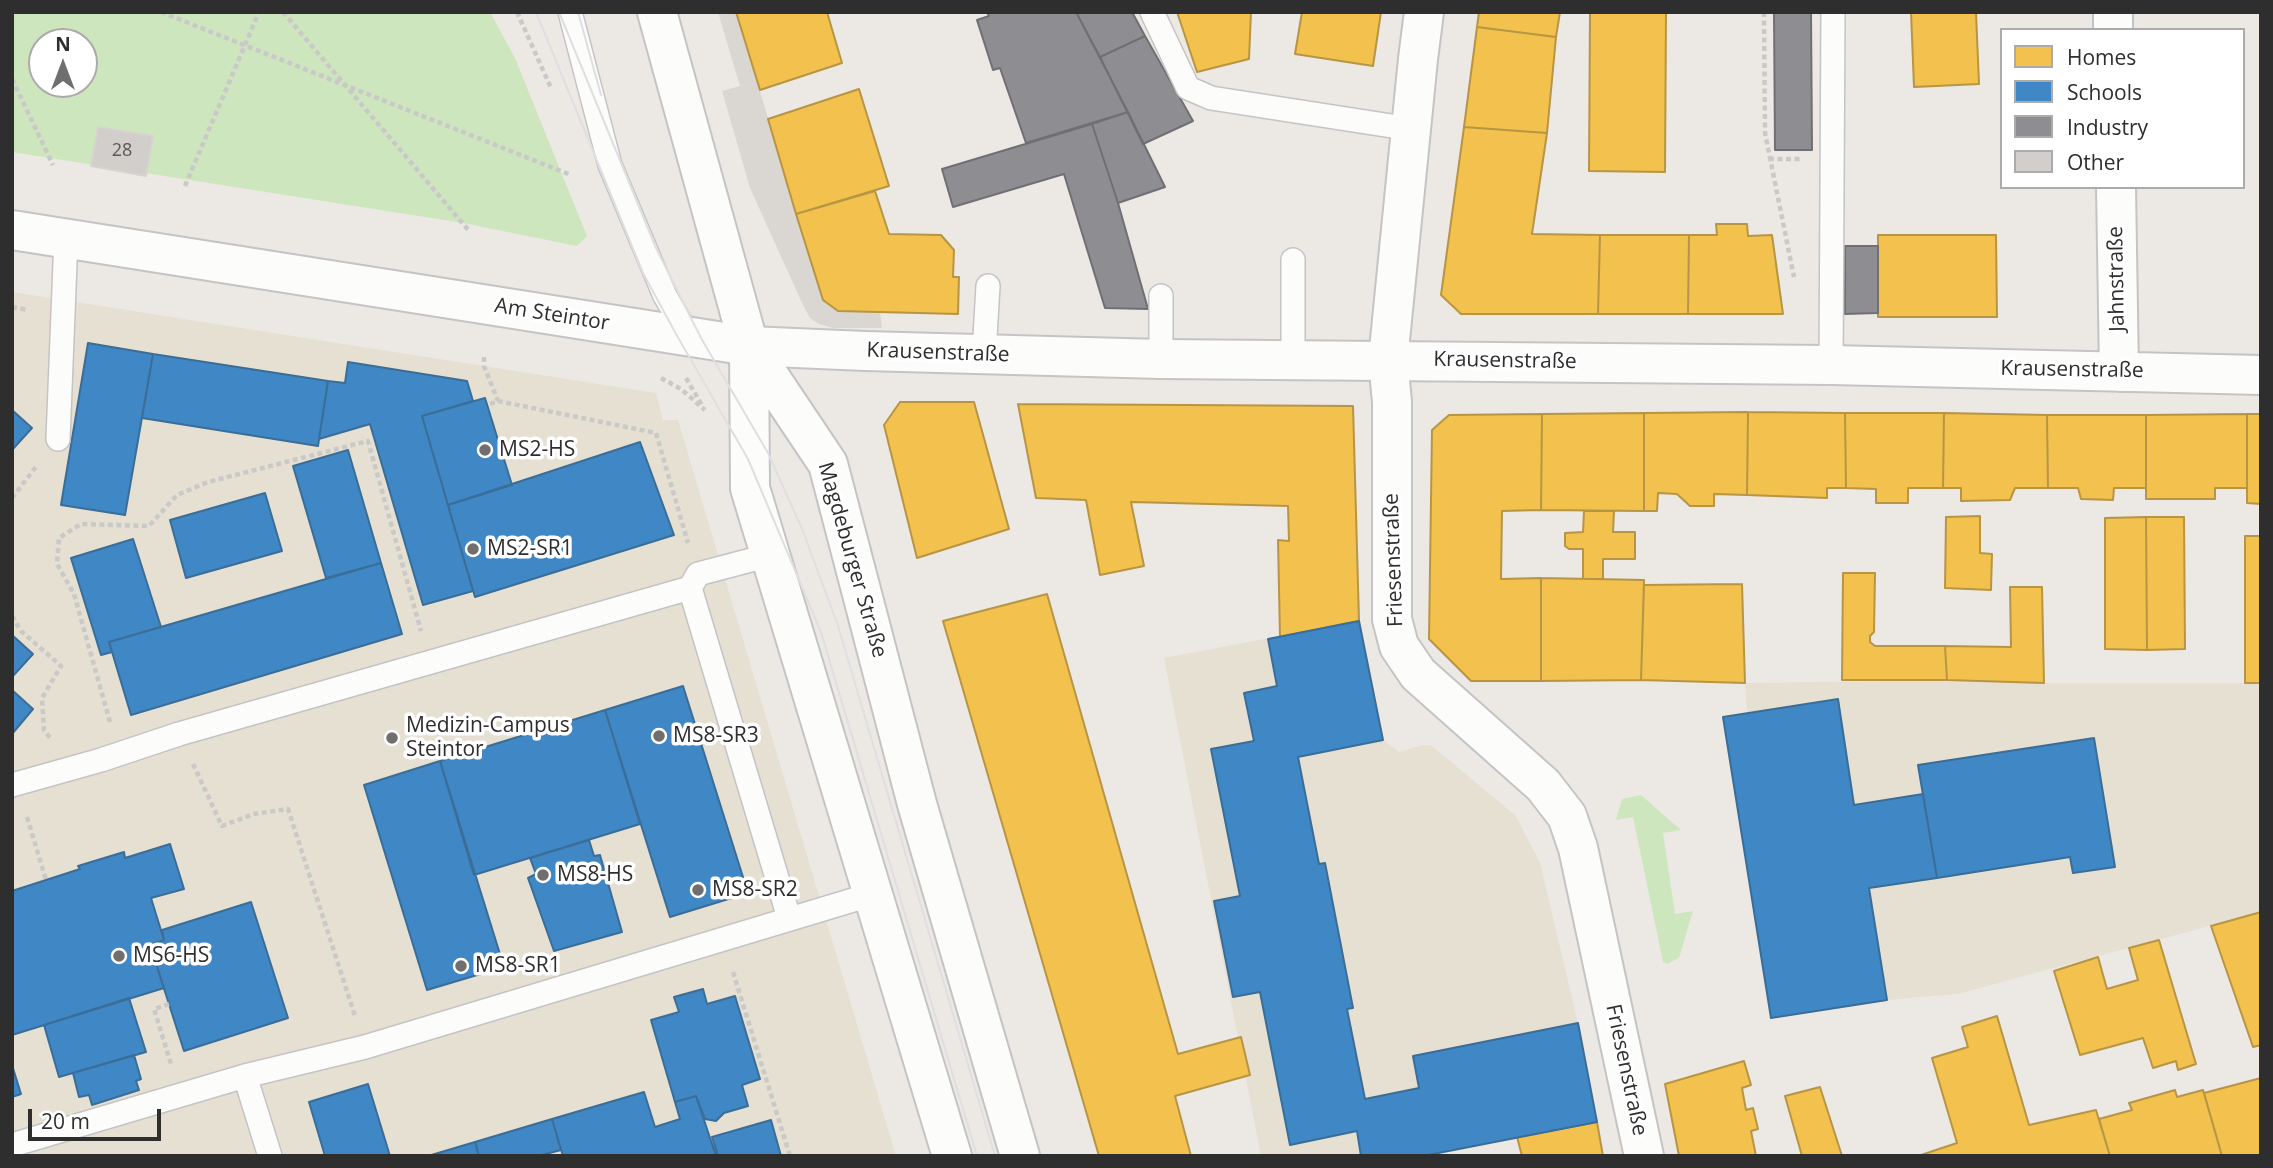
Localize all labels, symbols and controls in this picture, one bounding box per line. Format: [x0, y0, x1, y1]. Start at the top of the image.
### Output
north arrow [28, 28, 98, 98]
legend [2000, 28, 2245, 189]
text: N [55, 31, 71, 57]
text: Homes [2067, 43, 2136, 71]
text: Schools [2067, 78, 2142, 106]
text: Industry [2067, 113, 2148, 141]
house number: 28 [112, 140, 132, 162]
text: Other [2067, 148, 2124, 176]
street label: Jahnstraße [2103, 226, 2131, 332]
street label: Am Steintor [493, 293, 611, 337]
street label: Krausenstraße [866, 338, 1010, 368]
street label: Krausenstraße [1433, 347, 1577, 375]
street label: Krausenstraße [2000, 356, 2144, 384]
place label: MS2-HS [499, 437, 575, 463]
marker: MS2-HS [477, 442, 493, 458]
street label: Magdeburger Straße [812, 459, 892, 661]
street label: Friesenstraße [1379, 493, 1409, 627]
place label: MS2-SR1 [487, 536, 573, 562]
marker: MS2-SR1 [465, 541, 481, 557]
place label: Medizin-Campus Steintor [406, 713, 570, 763]
place label: MS8-SR3 [673, 723, 759, 749]
marker: MS8-SR3 [651, 728, 667, 744]
marker: Medizin-Campus Steintor [384, 730, 400, 746]
place label: MS8-HS [557, 862, 633, 888]
marker: MS8-HS [535, 867, 551, 883]
place label: MS8-SR2 [712, 877, 798, 903]
marker: MS8-SR2 [690, 882, 706, 898]
place label: MS6-HS [133, 943, 209, 969]
marker: MS6-HS [111, 948, 127, 964]
place label: MS8-SR1 [475, 953, 561, 979]
marker: MS8-SR1 [453, 958, 469, 974]
street label: Friesenstraße [1600, 1002, 1652, 1138]
scale bar [32, 1094, 164, 1138]
text: 20 m [41, 1107, 90, 1135]

